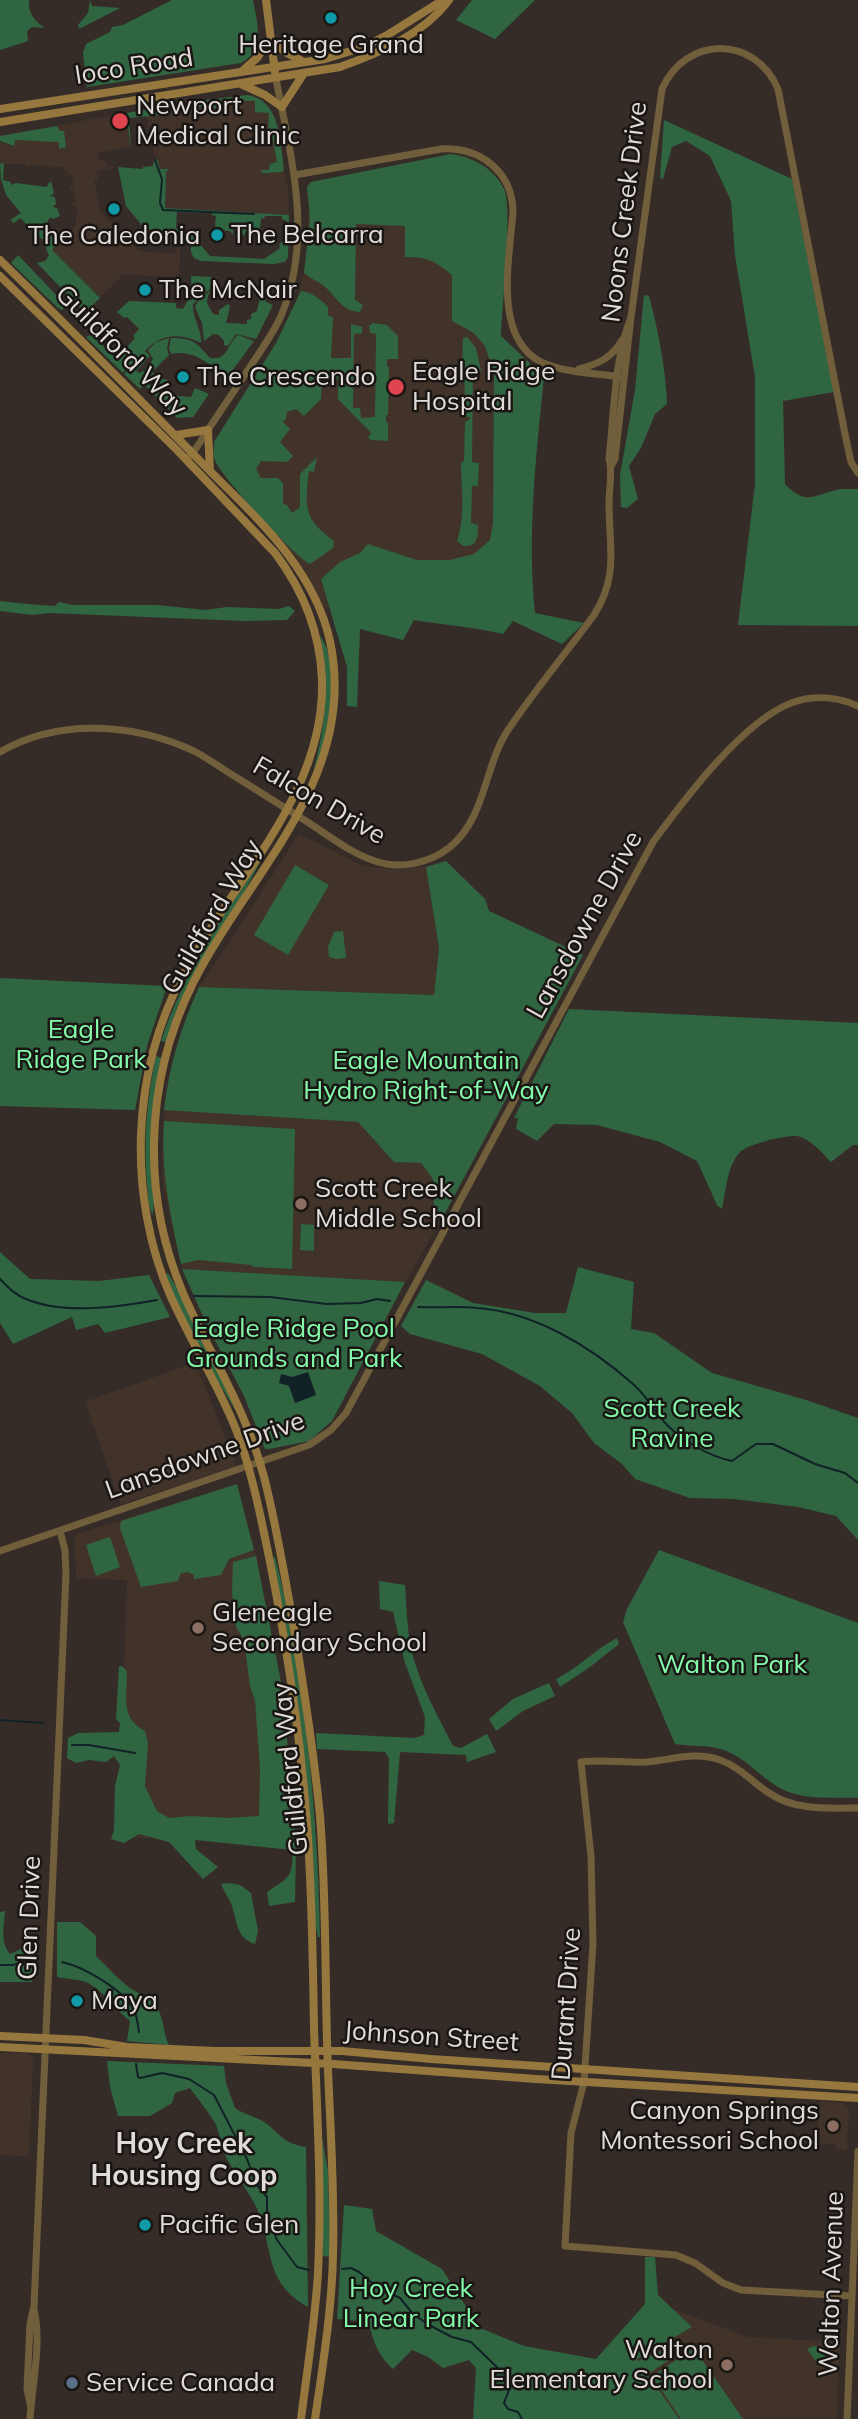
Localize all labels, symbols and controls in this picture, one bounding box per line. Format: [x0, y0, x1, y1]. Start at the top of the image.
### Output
marker: Heritage Grand [323, 10, 339, 26]
place label: Heritage Grand [238, 29, 424, 61]
street label: Ioco Road [73, 42, 195, 92]
place label: Newport Medical Clinic [136, 90, 300, 152]
street label: Noons Creek Drive [596, 100, 654, 324]
marker: Newport Medical Clinic [110, 111, 130, 131]
marker: The Caledonia [106, 201, 122, 217]
place label: The Belcarra [231, 219, 384, 251]
place label: The Caledonia [28, 220, 200, 252]
marker: The Belcarra [209, 227, 225, 243]
place label: The McNair [159, 274, 297, 306]
street label: Guildford Way [49, 279, 193, 423]
marker: The McNair [137, 282, 153, 298]
place label: Eagle Ridge Hospital [412, 356, 555, 418]
place label: The Crescendo [197, 361, 375, 393]
marker: The Crescendo [175, 369, 191, 385]
marker: Eagle Ridge Hospital [386, 377, 406, 397]
street label: Falcon Drive [247, 750, 391, 852]
street label: Lansdowne Drive [521, 826, 649, 1024]
street label: Guildford Way [155, 834, 269, 1000]
park label: Eagle Ridge Park [15, 1014, 147, 1076]
park label: Eagle Mountain Hydro Right-of-Way [303, 1045, 549, 1106]
place label: Scott Creek Middle School [315, 1173, 482, 1234]
marker: Scott Creek Middle School [293, 1196, 309, 1212]
park label: Eagle Ridge Pool Grounds and Park [186, 1313, 402, 1374]
park label: Scott Creek Ravine [604, 1393, 740, 1454]
street label: Lansdowne Drive [101, 1405, 309, 1507]
place label: Gleneagle Secondary School [212, 1597, 427, 1658]
marker: Gleneagle Secondary School [190, 1620, 206, 1636]
park label: Walton Park [657, 1649, 807, 1681]
street label: Guildford Way [266, 1681, 316, 1857]
street label: Glen Drive [12, 1855, 48, 1981]
street label: Durant Drive [546, 1926, 588, 2082]
place label: Maya [91, 1985, 158, 2017]
marker: Maya [69, 1993, 85, 2009]
street label: Johnson Street [342, 2015, 520, 2059]
place label: Canyon Springs Montessori School [600, 2095, 819, 2156]
marker: Canyon Springs Montessori School [825, 2118, 841, 2134]
district label: Hoy Creek Housing Coop [91, 2128, 277, 2194]
street label: Walton Avenue [813, 2191, 851, 2377]
place label: Pacific Glen [159, 2209, 299, 2241]
marker: Pacific Glen [137, 2217, 153, 2233]
park label: Hoy Creek Linear Park [343, 2273, 479, 2334]
place label: Walton Elementary School [489, 2334, 713, 2396]
marker: Walton Elementary School [719, 2357, 735, 2373]
place label: Service Canada [86, 2367, 275, 2399]
marker: Service Canada [64, 2375, 80, 2391]

